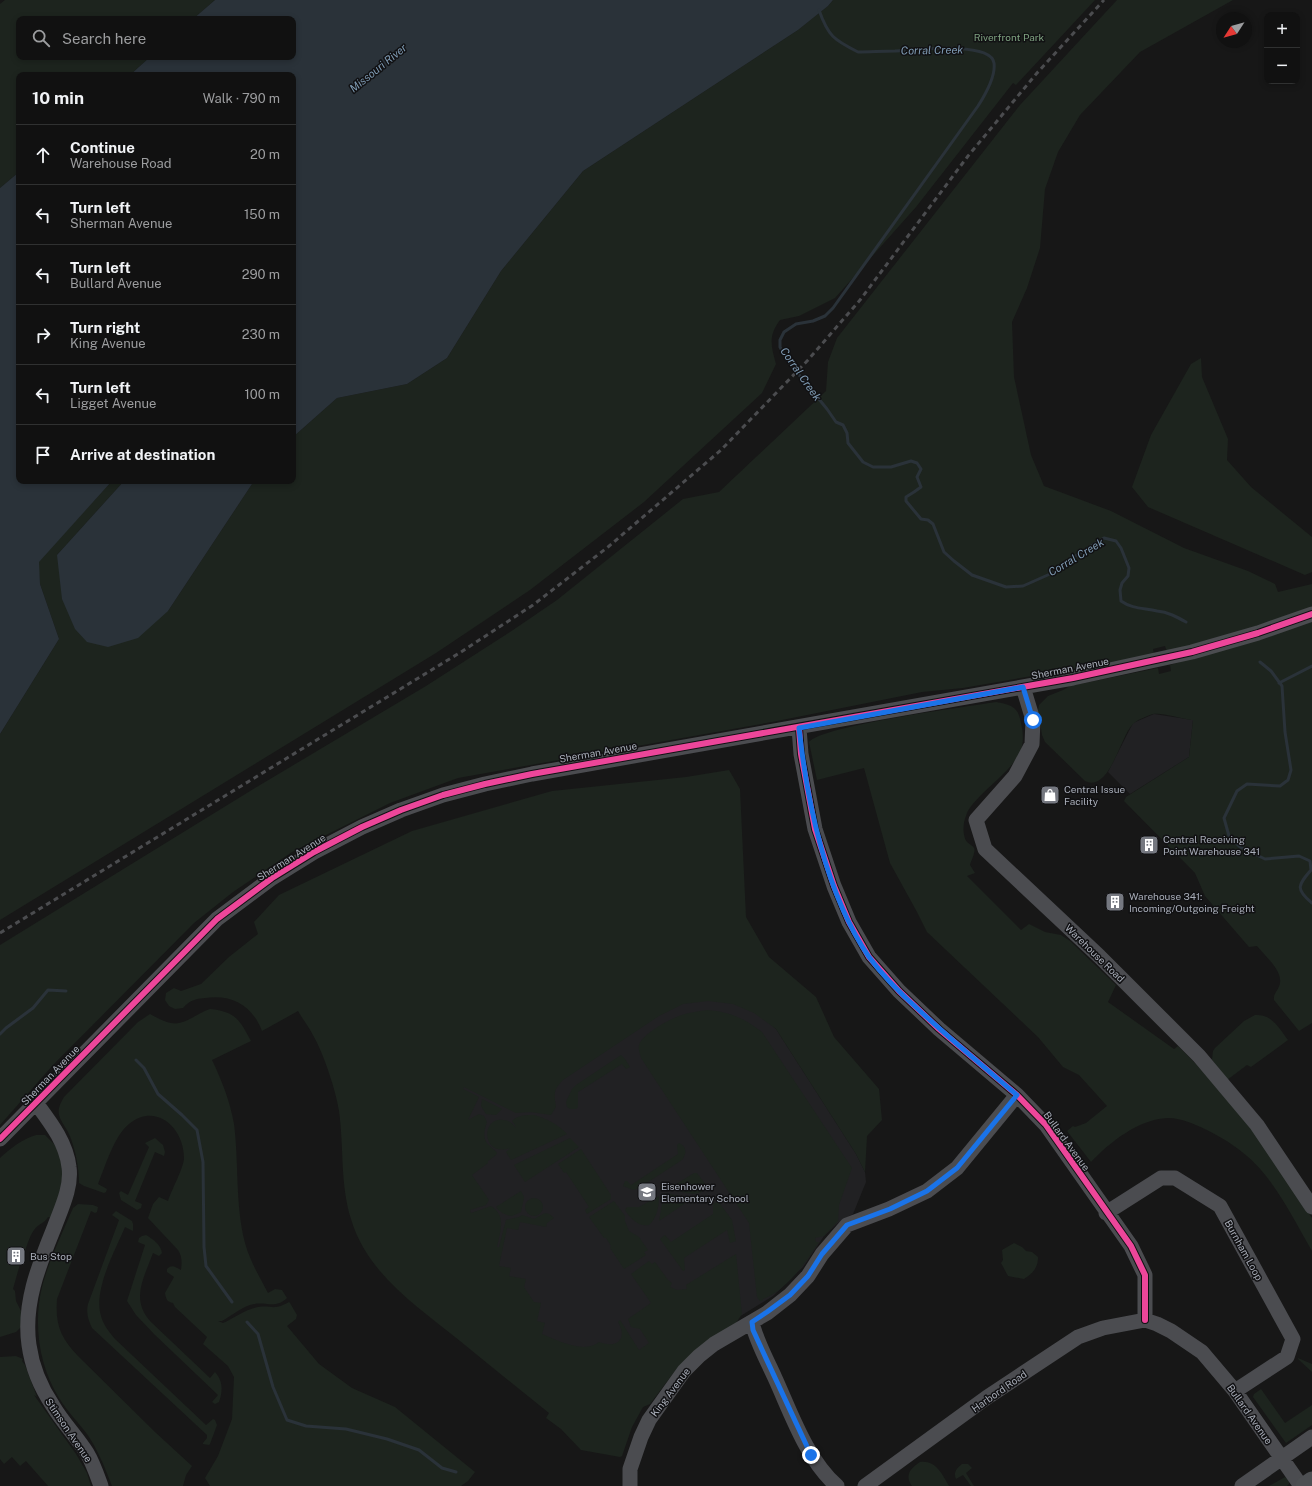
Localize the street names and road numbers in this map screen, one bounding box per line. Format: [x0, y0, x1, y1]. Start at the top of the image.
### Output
street label: Sherman Avenue [1030, 655, 1110, 681]
street label: Sherman Avenue [558, 739, 638, 765]
street label: Sherman Avenue [254, 831, 328, 883]
street label: Warehouse Road [1063, 922, 1127, 984]
street label: Sherman Avenue [18, 1042, 82, 1107]
street label: Bullard Avenue [1041, 1109, 1093, 1173]
street label: Burnham Loop [1222, 1218, 1266, 1282]
street label: King Avenue [648, 1365, 692, 1419]
street label: Harbord Road [969, 1368, 1029, 1414]
street label: Bullard Avenue [1225, 1382, 1275, 1447]
street label: Stimson Avenue [43, 1396, 95, 1465]

